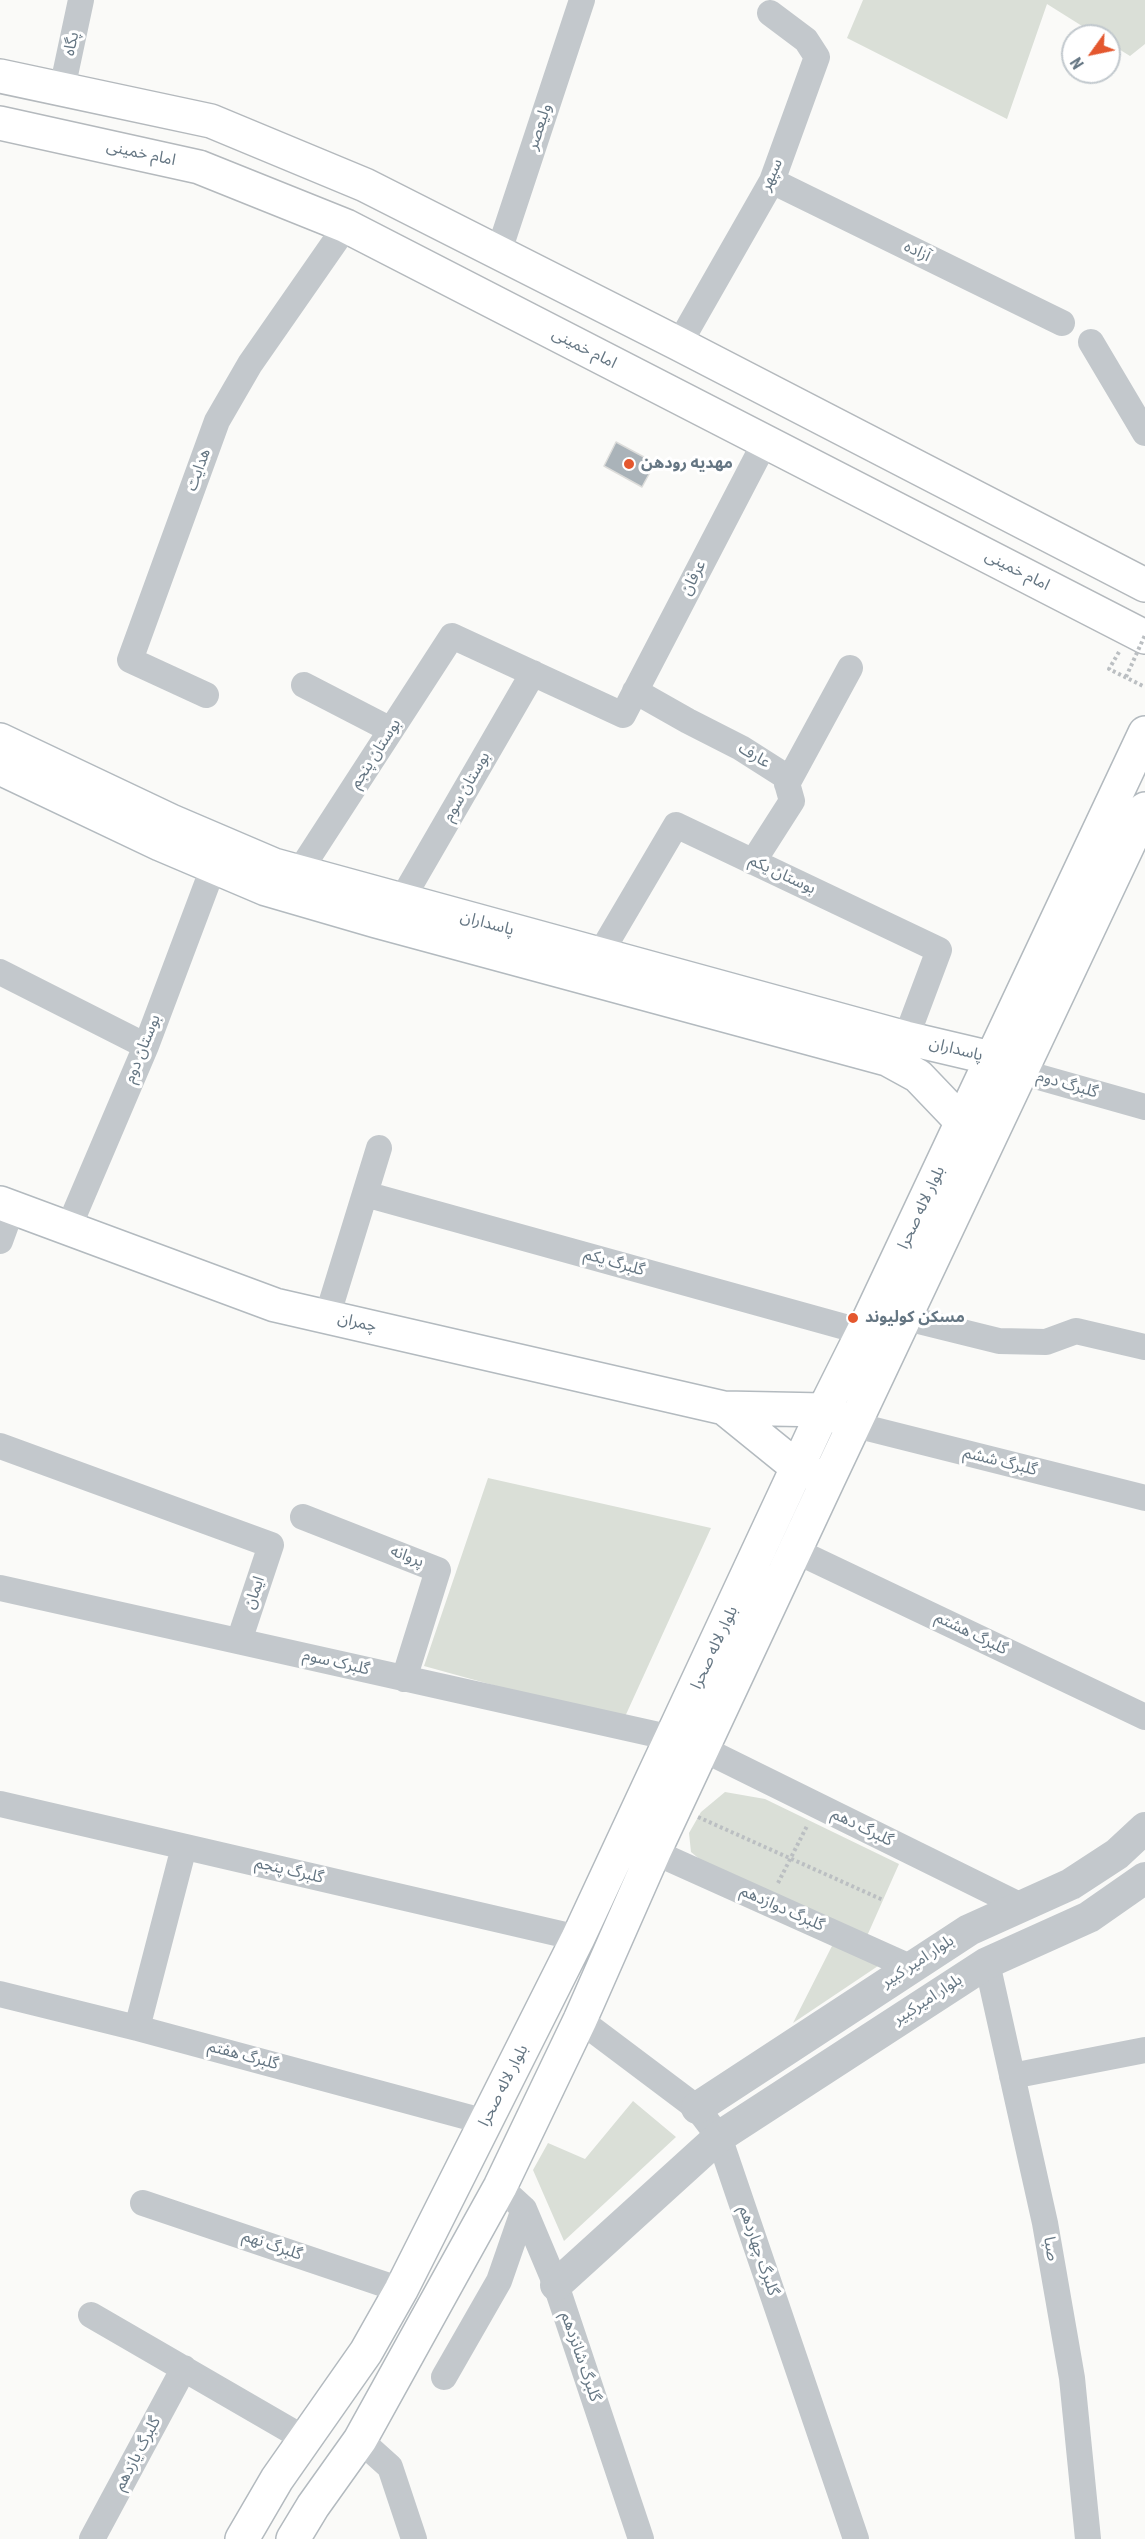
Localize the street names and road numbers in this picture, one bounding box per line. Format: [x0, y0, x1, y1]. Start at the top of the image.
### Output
street label: پگاه [60, 30, 84, 58]
street label: ولیعصر [524, 102, 556, 152]
street label: امام خمینی [105, 137, 177, 171]
street label: سپهر [757, 156, 787, 194]
street label: آزاده [901, 237, 933, 267]
street label: امام خمینی [548, 325, 620, 373]
street label: هدایت [182, 446, 216, 494]
street label: امام خمینی [981, 547, 1053, 595]
street label: عرفان [677, 557, 711, 599]
street label: بوستان پنجم [346, 716, 406, 792]
street label: عارف [735, 739, 773, 773]
street label: بوستان سوم [439, 749, 495, 825]
street label: بوستان یکم [746, 851, 818, 899]
street label: پاسداران [458, 908, 516, 940]
street label: بوستان دوم [121, 1012, 165, 1086]
street label: پاسداران [927, 1034, 985, 1066]
street label: گلبرگ دوم [1034, 1067, 1100, 1103]
street label: بلوار لاله صحرا [894, 1163, 950, 1253]
street label: گلبرگ یکم [581, 1245, 647, 1281]
street label: چمران [336, 1309, 378, 1337]
street label: گلبرگ ششم [961, 1444, 1039, 1480]
street label: پروانه [388, 1542, 426, 1572]
street label: ایمان [240, 1574, 270, 1612]
street label: بلوار لاله صحرا [687, 1603, 743, 1693]
street label: گلبرگ هشتم [932, 1608, 1010, 1660]
street label: گلبرک سوم [301, 1646, 371, 1680]
street label: گلبرگ دهم [828, 1805, 896, 1851]
street label: گلبرگ پنجم [253, 1854, 325, 1888]
street label: گلبرگ دوازدهم [737, 1882, 827, 1936]
street label: بلوار امیر کبیر [878, 1931, 958, 1993]
street label: بلوار امیرکبیر [890, 1971, 966, 2029]
street label: گلبرگ هفتم [206, 2037, 280, 2075]
street label: بلوار لاله صحرا [475, 2042, 533, 2130]
street label: گلبرگ چهاردهم [734, 2204, 782, 2298]
street label: گلبرگ نهم [240, 2227, 304, 2265]
street label: صبا [1038, 2235, 1062, 2263]
street label: گلبرگ شانزدهم [556, 2310, 604, 2404]
street label: گلبرگ یازدهم [111, 2414, 165, 2494]

